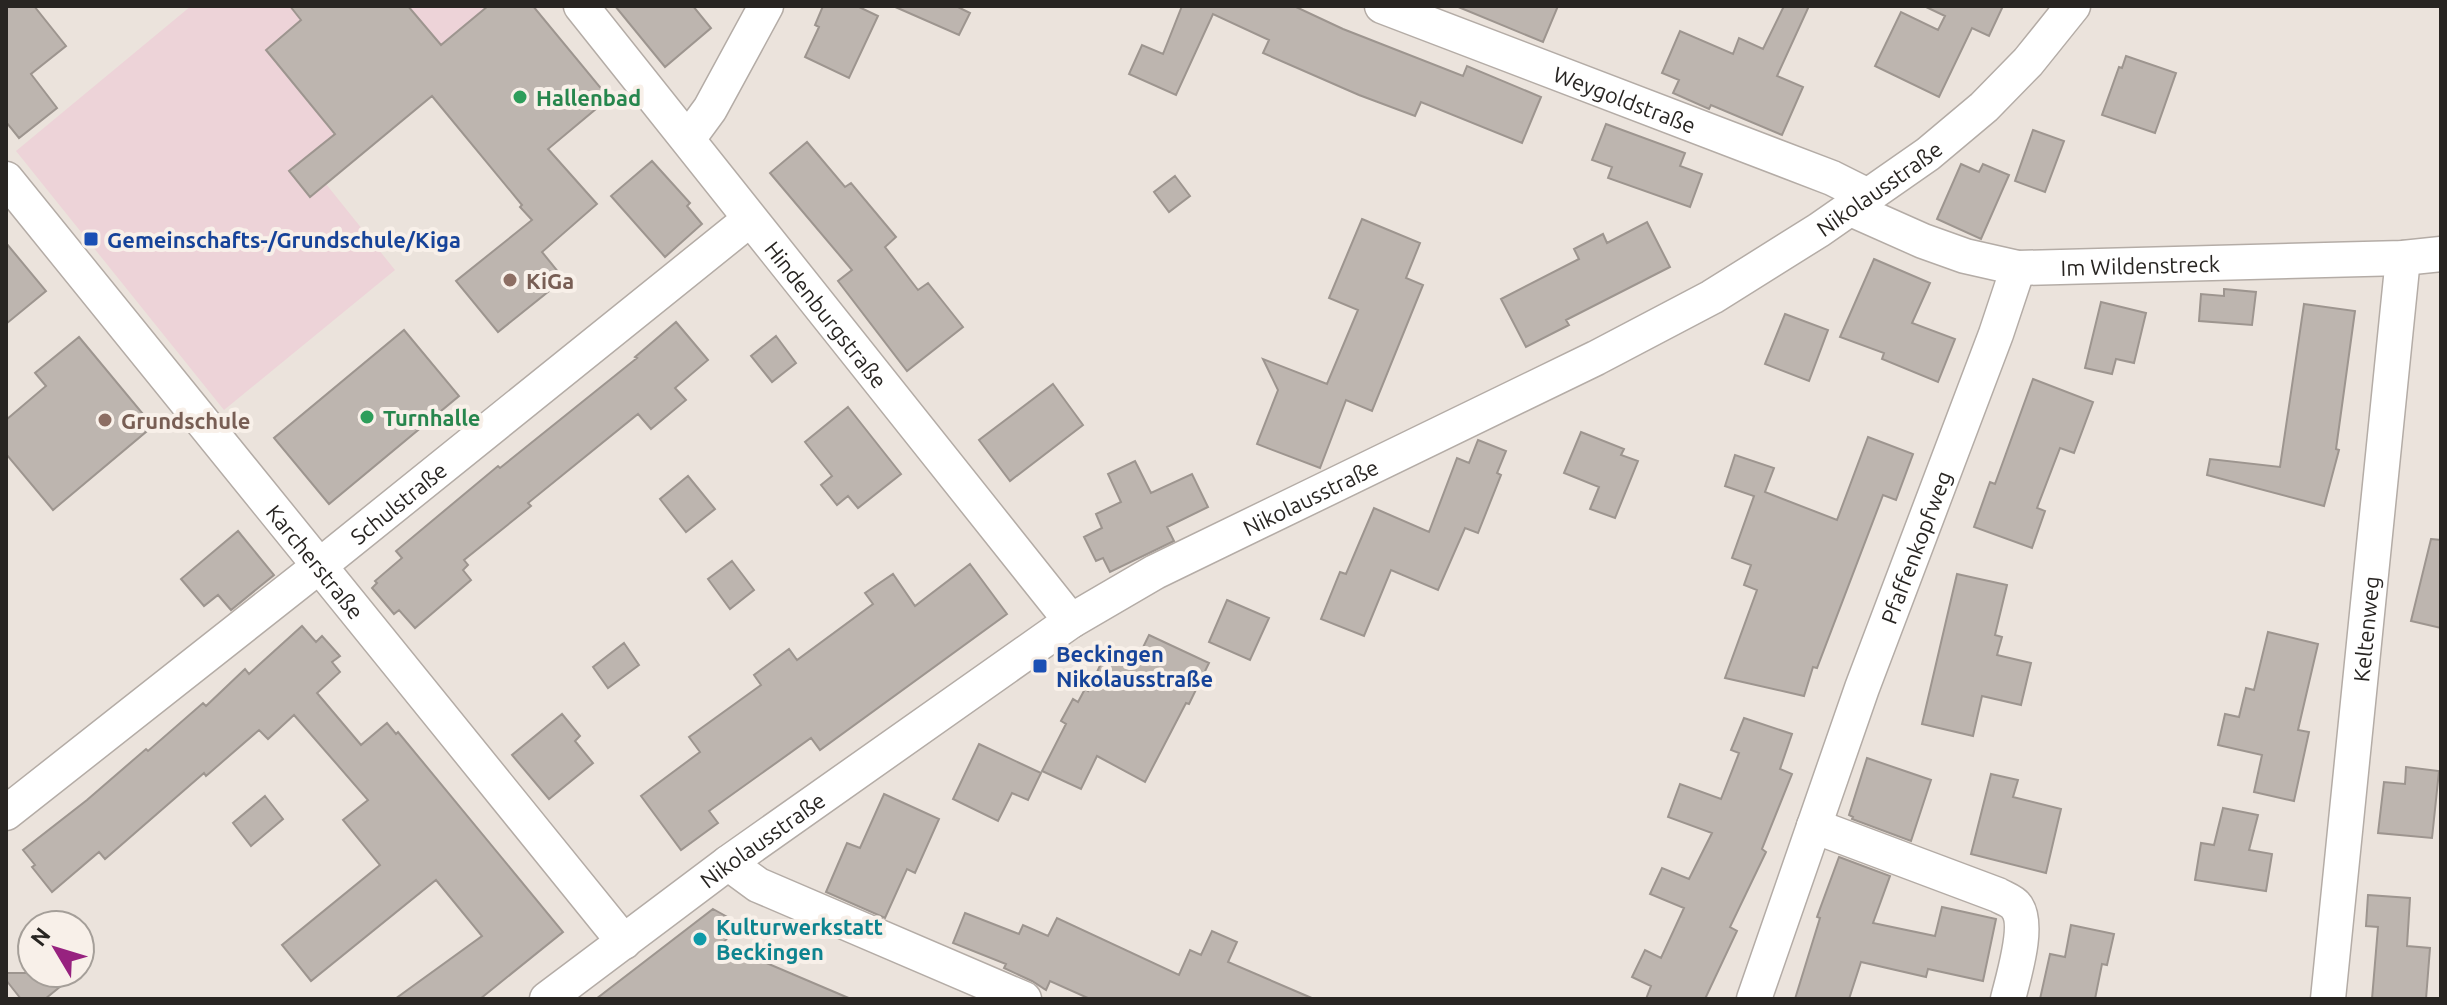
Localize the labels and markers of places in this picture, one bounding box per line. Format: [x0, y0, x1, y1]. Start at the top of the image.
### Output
place label: Hallenbad [536, 85, 641, 110]
marker: Hallenbad [511, 88, 529, 106]
place label: Gemeinschafts-/Grundschule/Kiga [107, 227, 461, 252]
marker: Gemeinschafts-/Grundschule/Kiga [82, 230, 100, 248]
place label: KiGa [526, 268, 574, 293]
marker: KiGa [501, 271, 519, 289]
place label: Turnhalle [383, 405, 481, 430]
place label: Grundschule [121, 408, 250, 433]
marker: Turnhalle [358, 408, 376, 426]
marker: Grundschule [96, 411, 114, 429]
place label: Beckingen Nikolausstraße [1056, 641, 1213, 691]
marker: Beckingen Nikolausstraße [1031, 657, 1049, 675]
place label: Kulturwerkstatt Beckingen [716, 914, 883, 964]
marker: Kulturwerkstatt Beckingen [691, 930, 709, 948]

